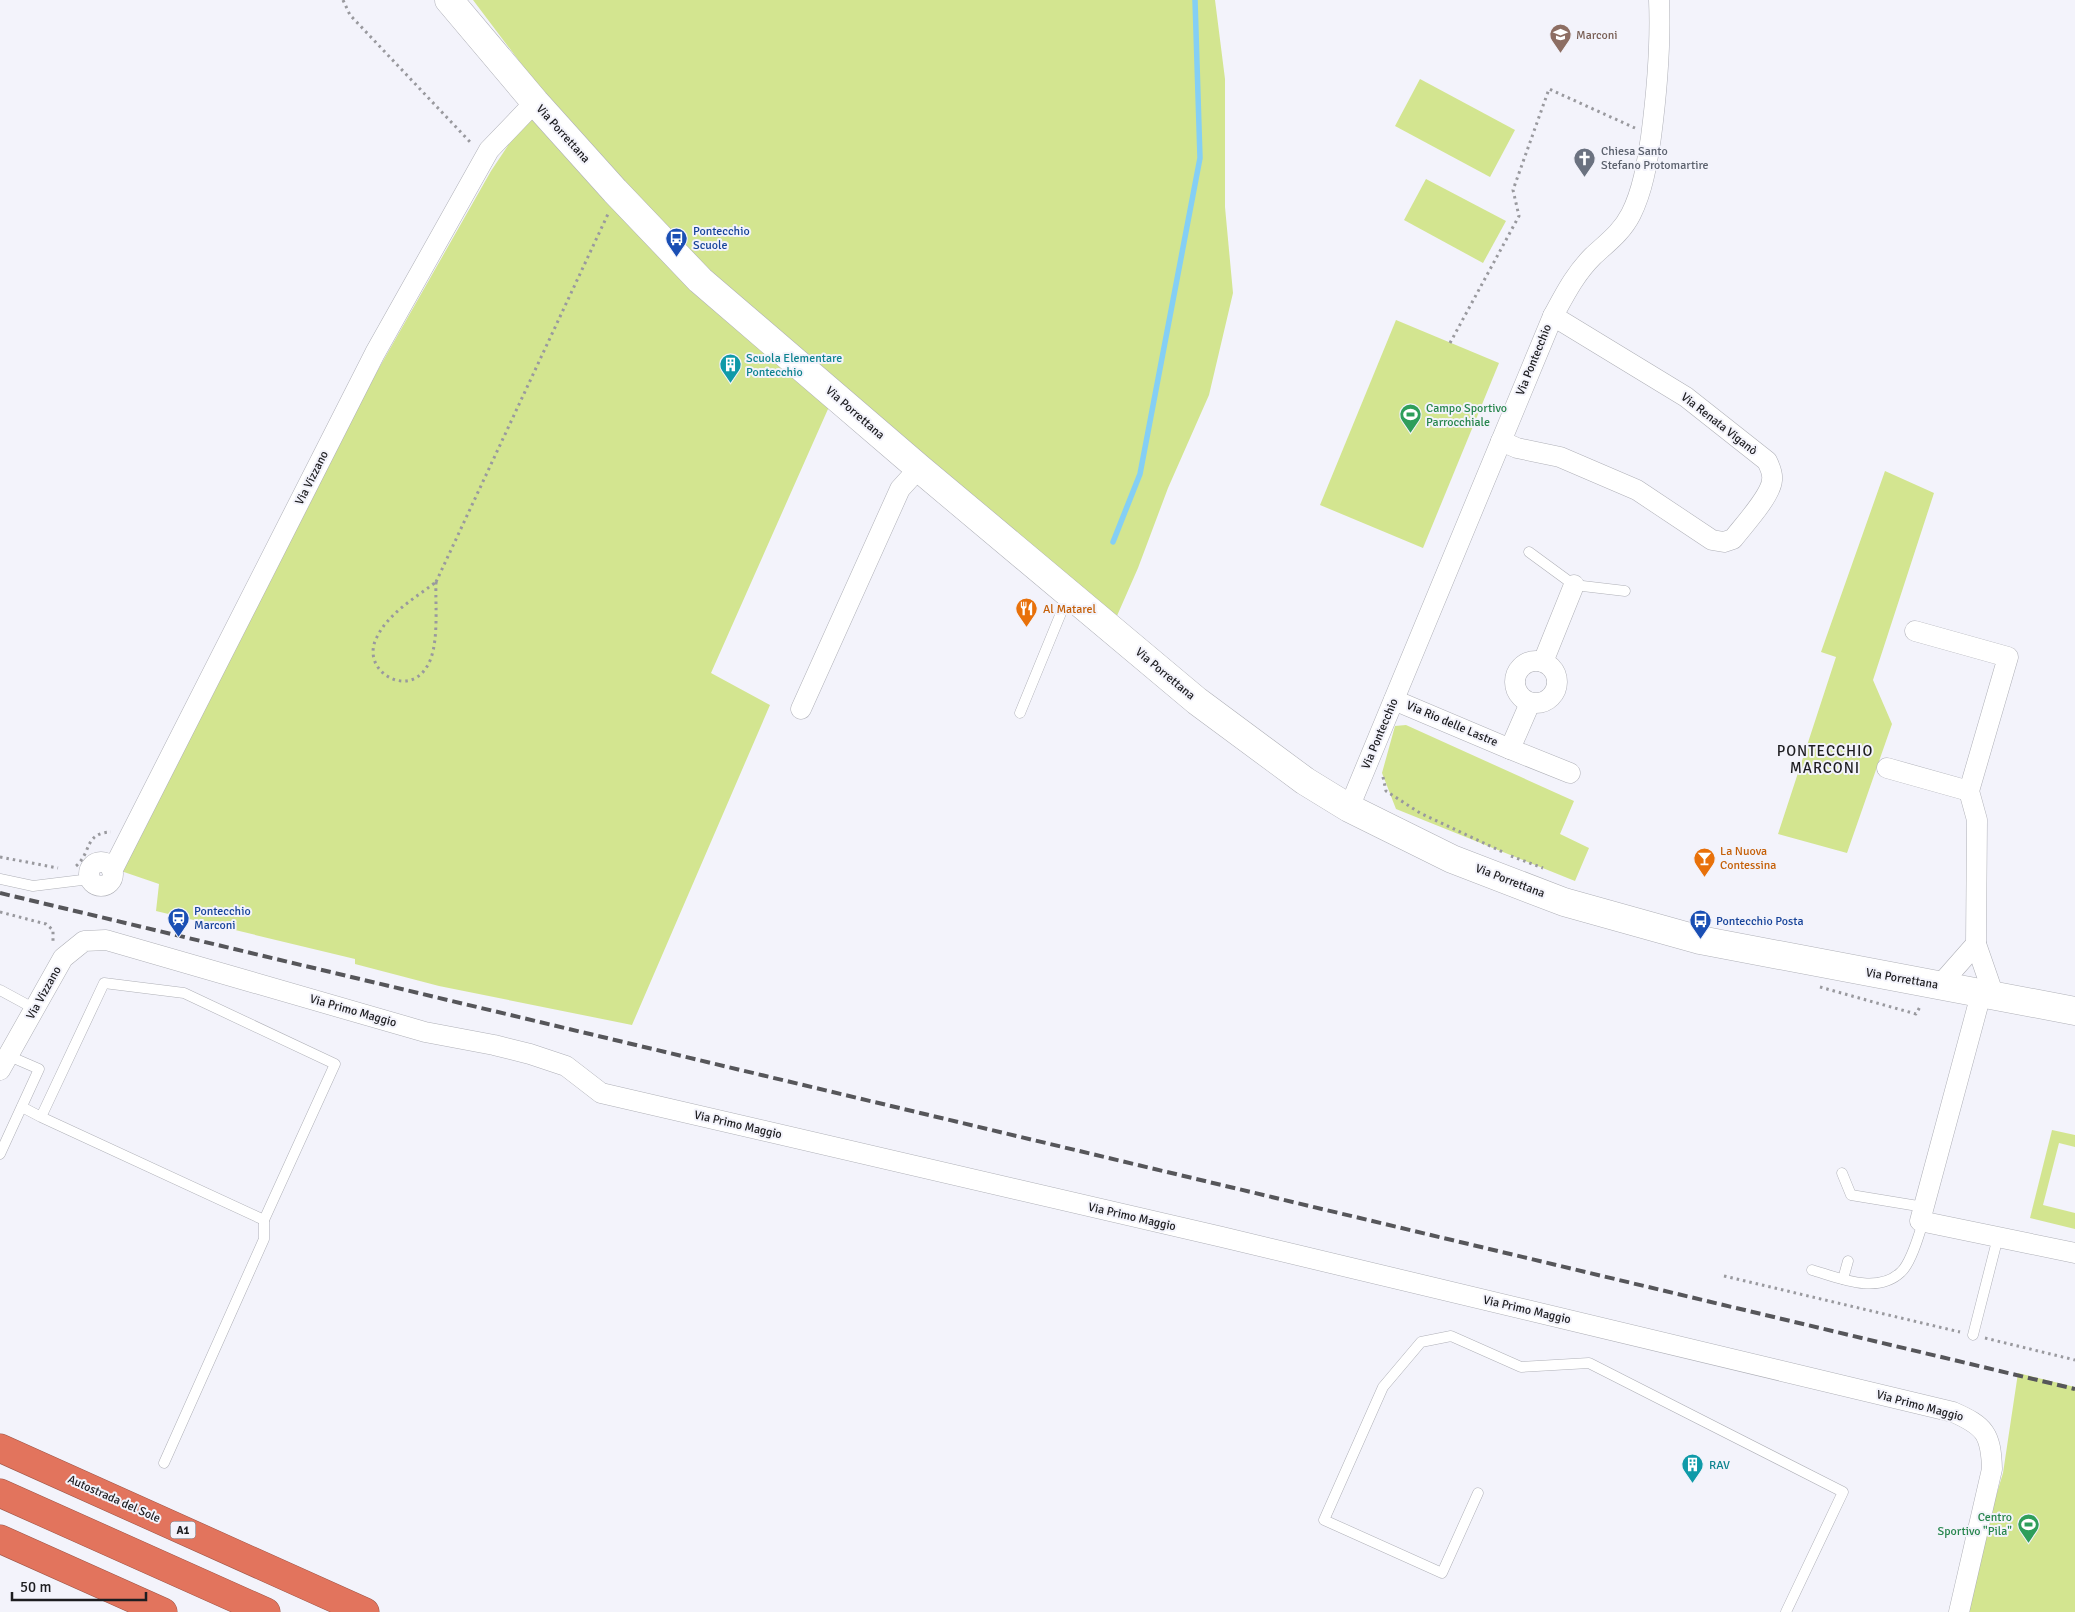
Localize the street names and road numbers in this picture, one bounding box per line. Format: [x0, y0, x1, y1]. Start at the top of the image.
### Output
street label: Via Porrettana [533, 102, 593, 166]
street label: Via Pontecchio [1513, 322, 1555, 398]
street label: Via Porrettana [822, 383, 888, 443]
street label: Via Renata Viganò [1678, 390, 1760, 458]
street label: Via Vizzano [292, 448, 332, 508]
street label: Via Porrettana [1132, 645, 1198, 703]
street label: Via Pontecchio [1358, 696, 1402, 772]
street label: Via Rio delle Lastre [1404, 698, 1500, 750]
street label: Via Porrettana [1473, 861, 1547, 901]
street label: Via Vizzano [23, 964, 65, 1022]
street label: Via Porrettana [1865, 965, 1939, 993]
street label: Via Primo Maggio [308, 991, 398, 1031]
street label: Via Primo Maggio [693, 1108, 783, 1142]
street label: Via Primo Maggio [1087, 1200, 1177, 1234]
street label: Via Primo Maggio [1482, 1293, 1572, 1327]
street label: Via Primo Maggio [1875, 1387, 1965, 1425]
street label: Autostrada del Sole [65, 1472, 163, 1526]
road number: A1 [170, 1522, 196, 1538]

